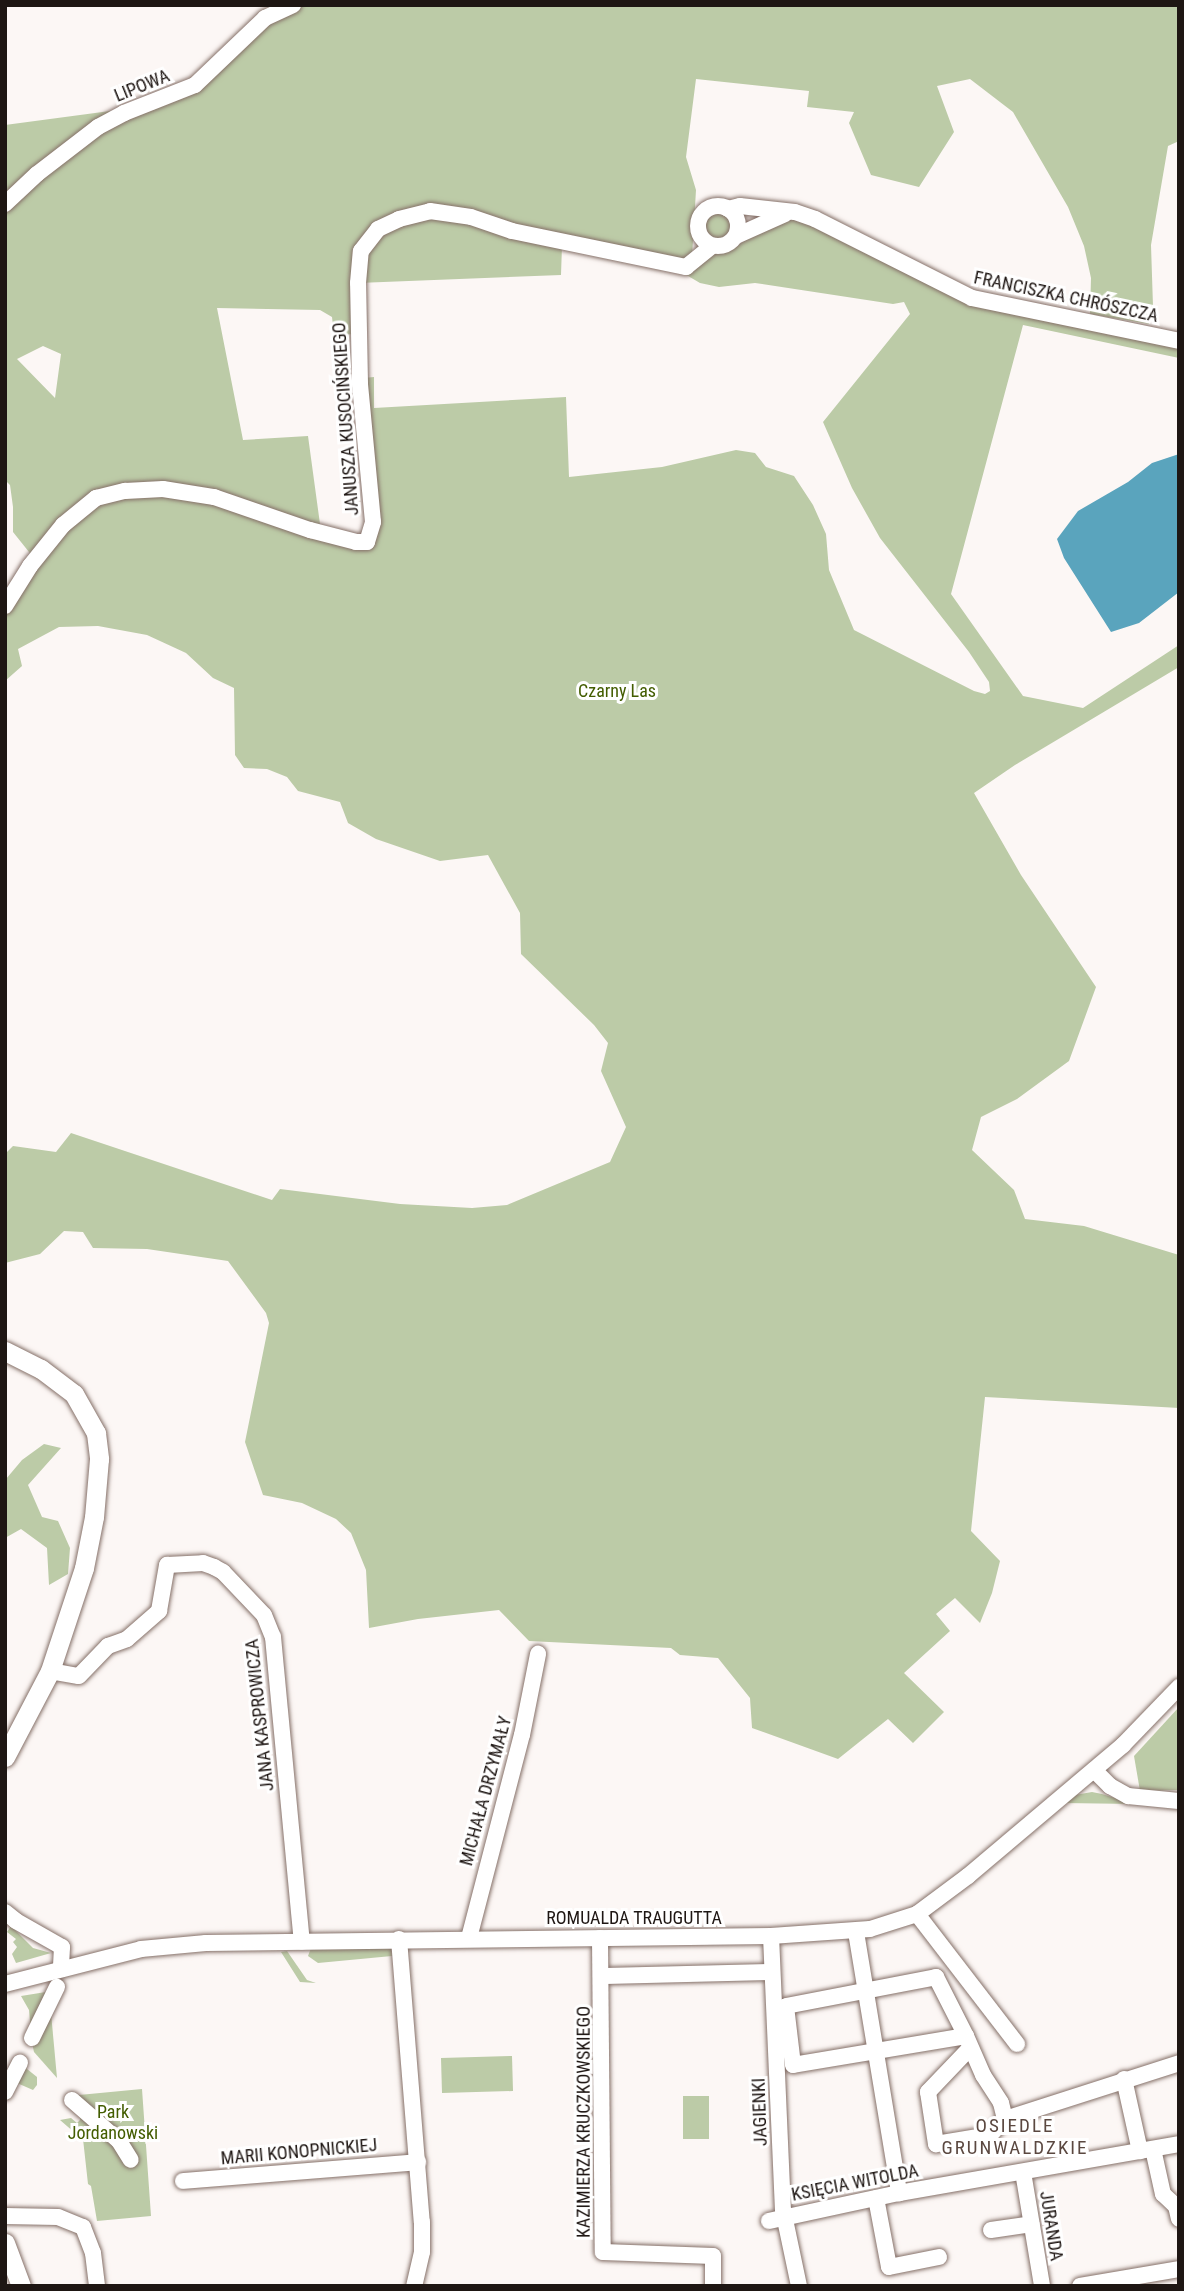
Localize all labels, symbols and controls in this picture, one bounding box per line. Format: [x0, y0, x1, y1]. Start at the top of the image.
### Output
street label: LIPOWA [111, 65, 173, 107]
street label: FRANCISZKA CHRÓSZCZA [972, 267, 1160, 327]
street label: JANUSZA KUSOCIŃSKIEGO [328, 322, 364, 516]
park label: Czarny Las [578, 680, 656, 702]
street label: JANA KASPROWICZA [241, 1638, 279, 1792]
street label: MICHAŁA DRZYMAŁY [456, 1714, 516, 1868]
street label: ROMUALDA TRAUGUTTA [546, 1907, 722, 1929]
street label: KAZIMIERZA KRUCZKOWSKIEGO [573, 2006, 595, 2238]
street label: JAGIENKI [748, 2077, 772, 2147]
park label: Park Jordanowski [68, 2102, 158, 2144]
district label: OSIEDLE GRUNWALDZKIE [943, 2115, 1087, 2159]
street label: MARII KONOPNICKIEJ [220, 2134, 378, 2170]
street label: KSIĘCIA WITOLDA [790, 2160, 920, 2206]
street label: JURANDA [1035, 2190, 1067, 2262]

